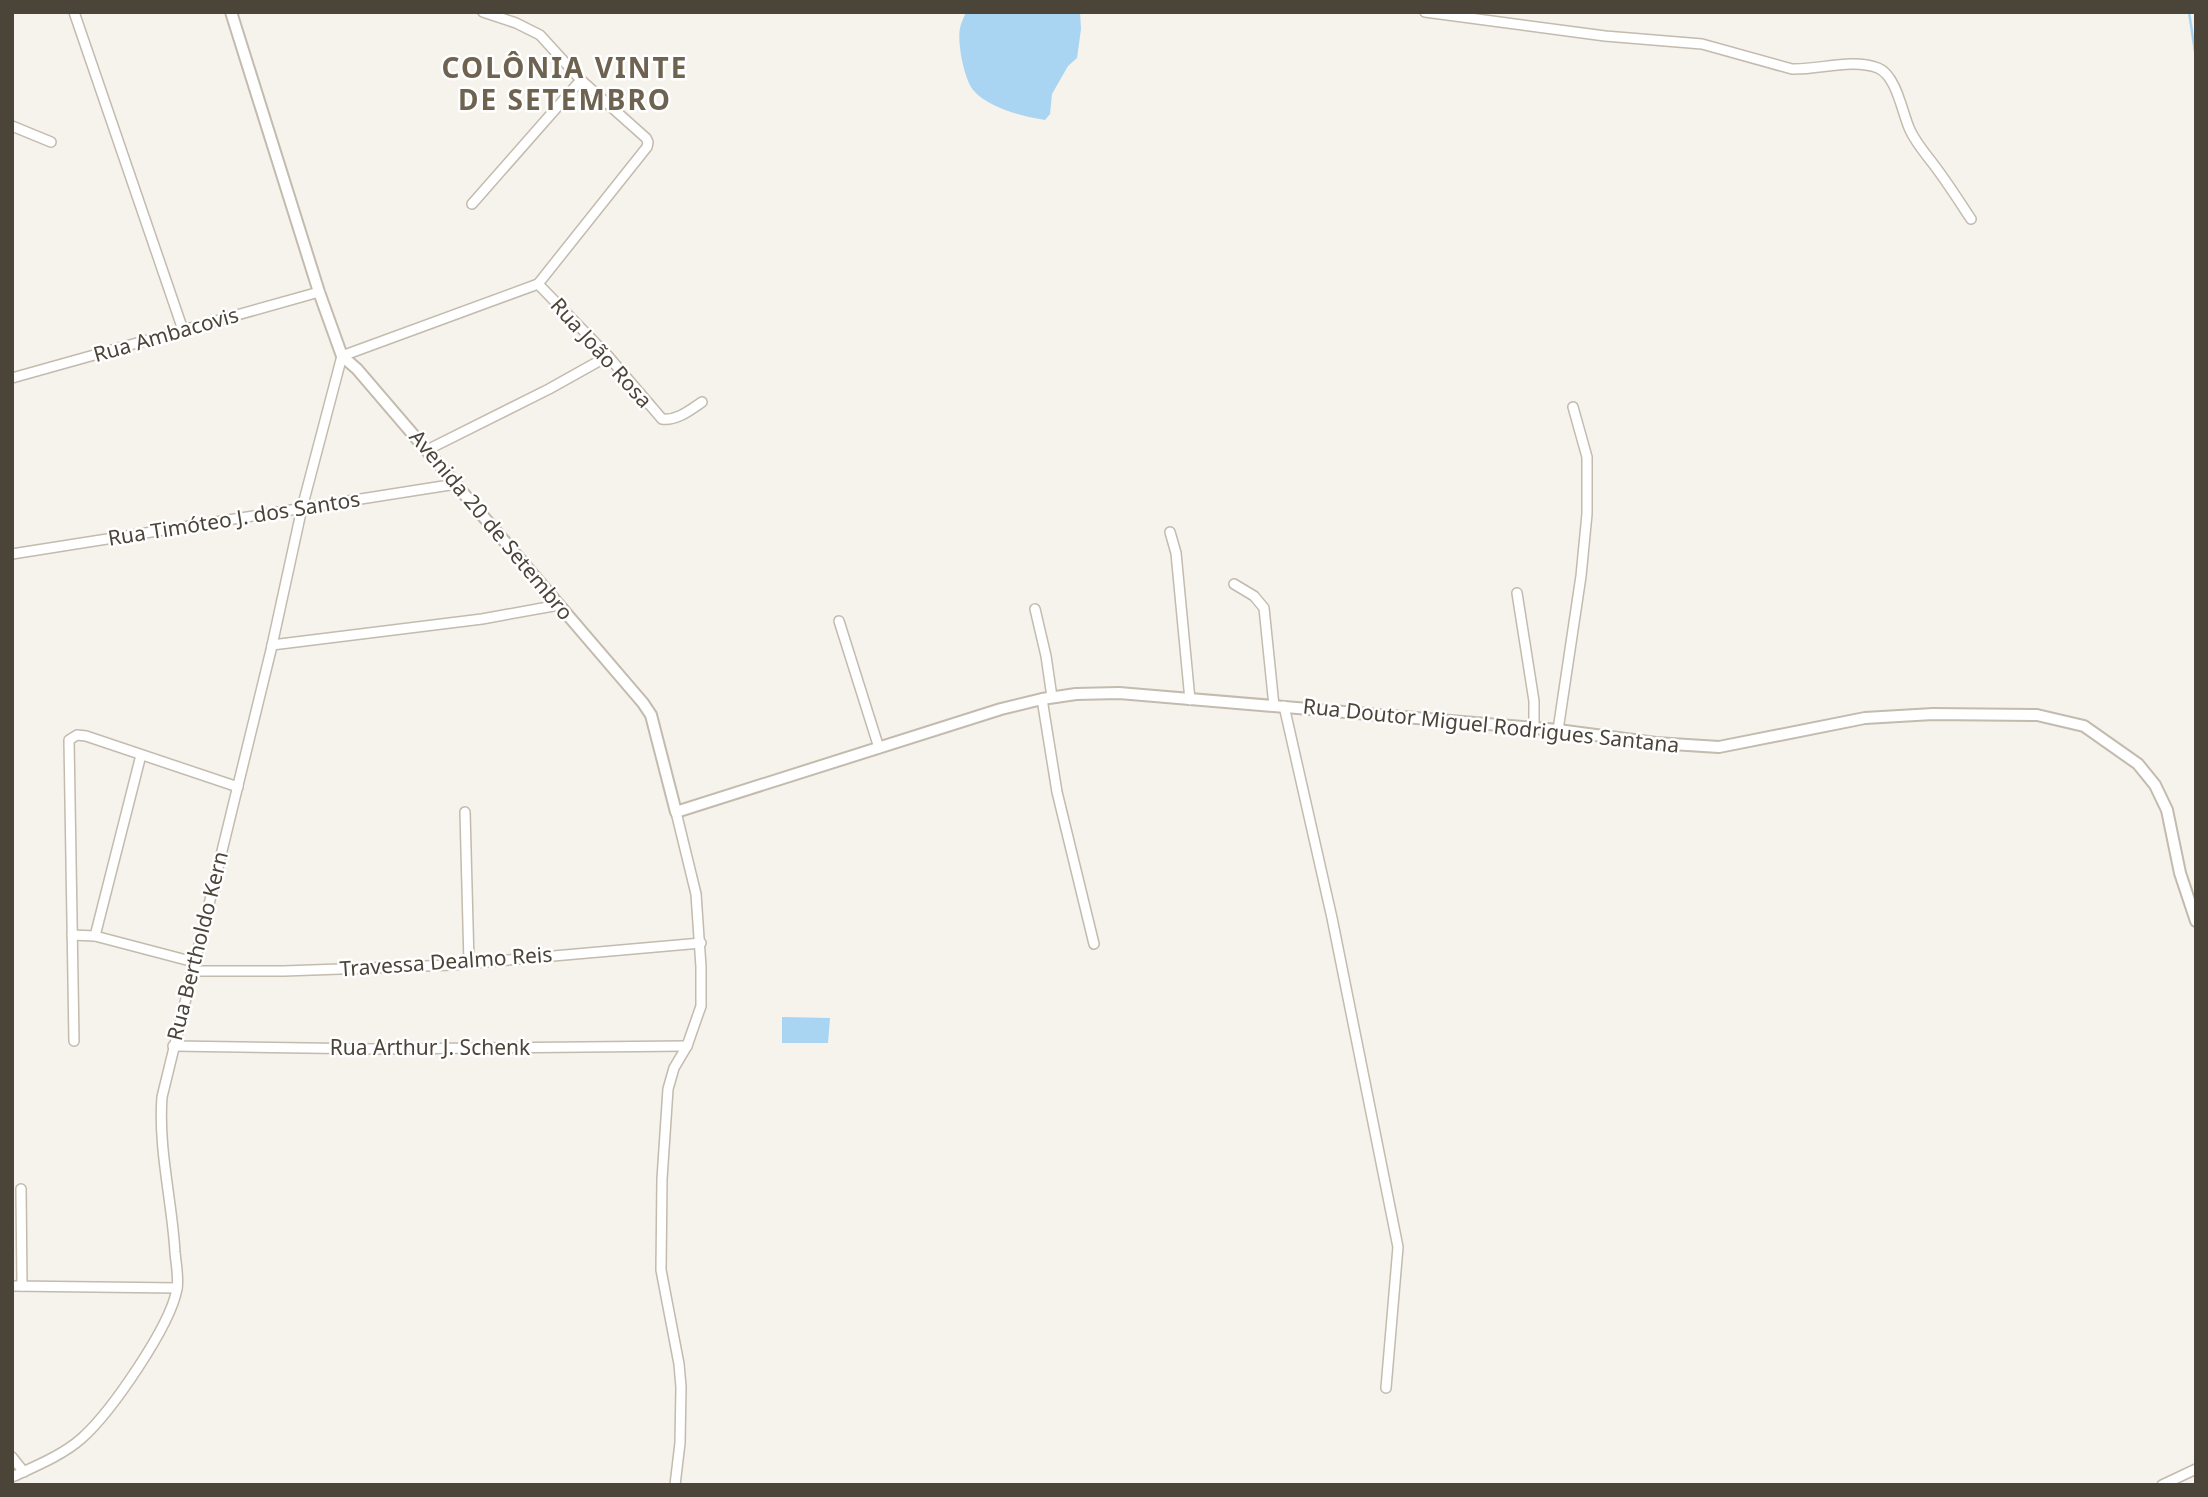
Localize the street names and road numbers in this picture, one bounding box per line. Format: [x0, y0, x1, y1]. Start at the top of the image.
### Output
street label: Rua João Rosa [545, 291, 659, 413]
street label: Rua Ambacovis [90, 300, 241, 368]
street label: Avenida 20 de Setembro [404, 423, 580, 625]
street label: Rua Timóteo J. dos Santos [106, 484, 362, 552]
street label: Rua Doutor Miguel Rodrigues Santana [1302, 691, 1681, 759]
street label: Rua Bertholdo Kern [160, 848, 234, 1043]
street label: Travessa Dealmo Reis [339, 940, 553, 982]
street label: Rua Arthur J. Schenk [330, 1033, 531, 1061]

